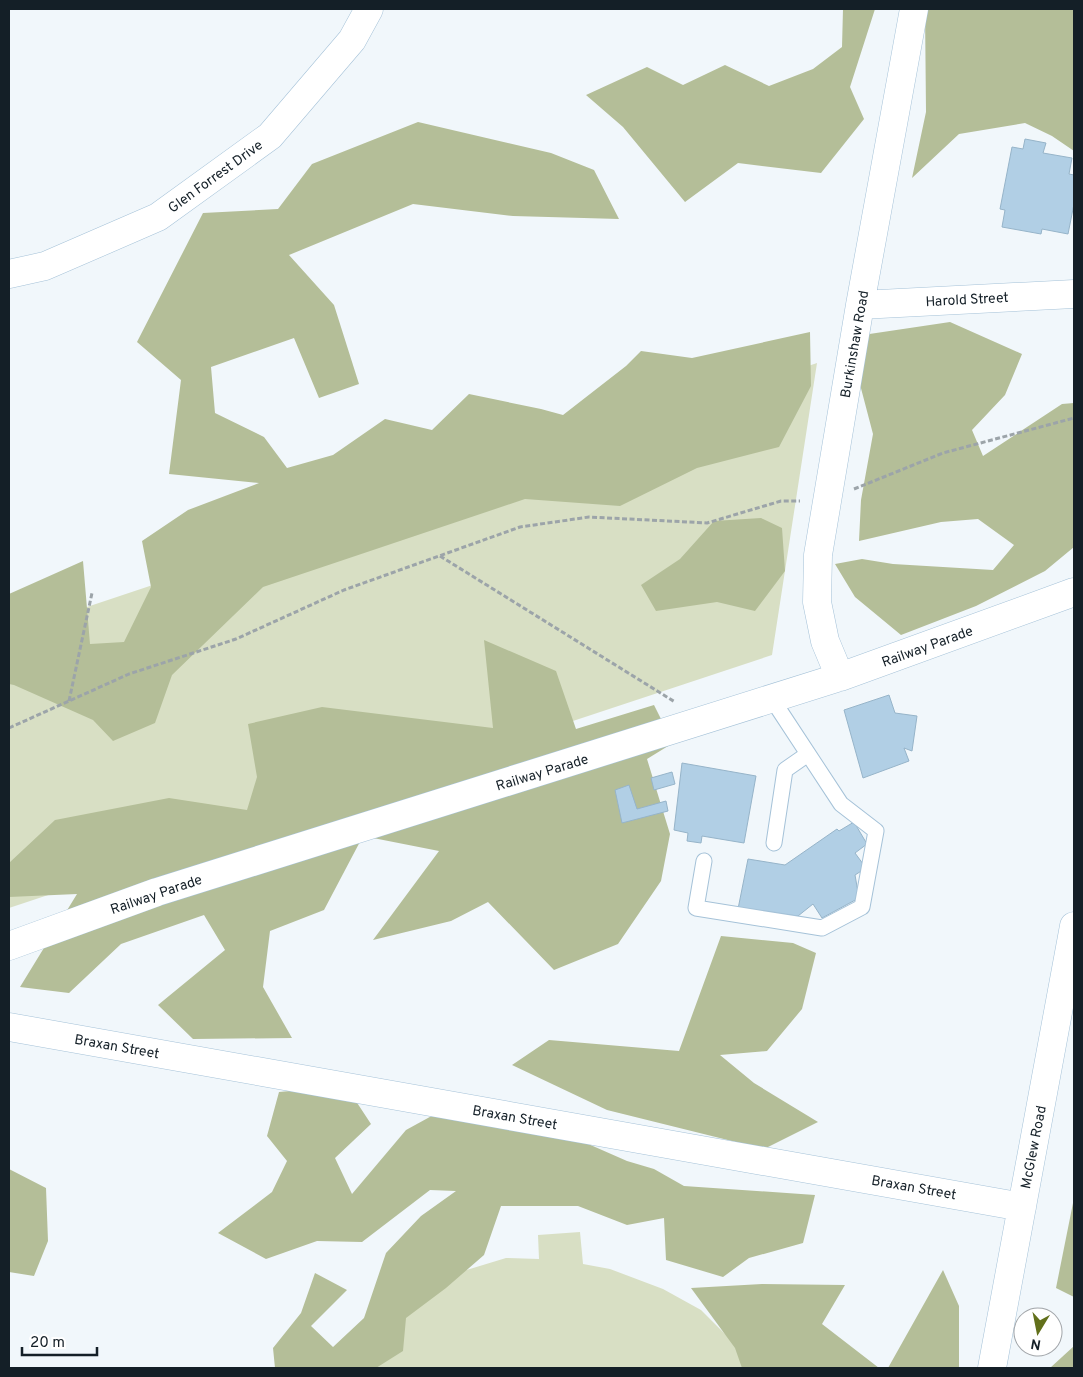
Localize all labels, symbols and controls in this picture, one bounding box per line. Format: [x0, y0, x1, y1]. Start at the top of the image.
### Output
street label: Glen Forrest Drive [165, 137, 266, 217]
street label: Burkinshaw Road [838, 289, 873, 399]
street label: Harold Street [925, 290, 1009, 311]
street label: Railway Parade [880, 623, 975, 672]
street label: Railway Parade [494, 751, 591, 796]
street label: Railway Parade [108, 872, 205, 919]
street label: Braxan Street [73, 1032, 161, 1063]
street label: Braxan Street [471, 1103, 559, 1134]
street label: McGlew Road [1018, 1104, 1051, 1190]
street label: Braxan Street [870, 1173, 958, 1204]
north arrow [1013, 1307, 1063, 1357]
scale bar [22, 1324, 98, 1356]
text: 20 m [30, 1334, 65, 1353]
text: N [1030, 1334, 1042, 1353]

